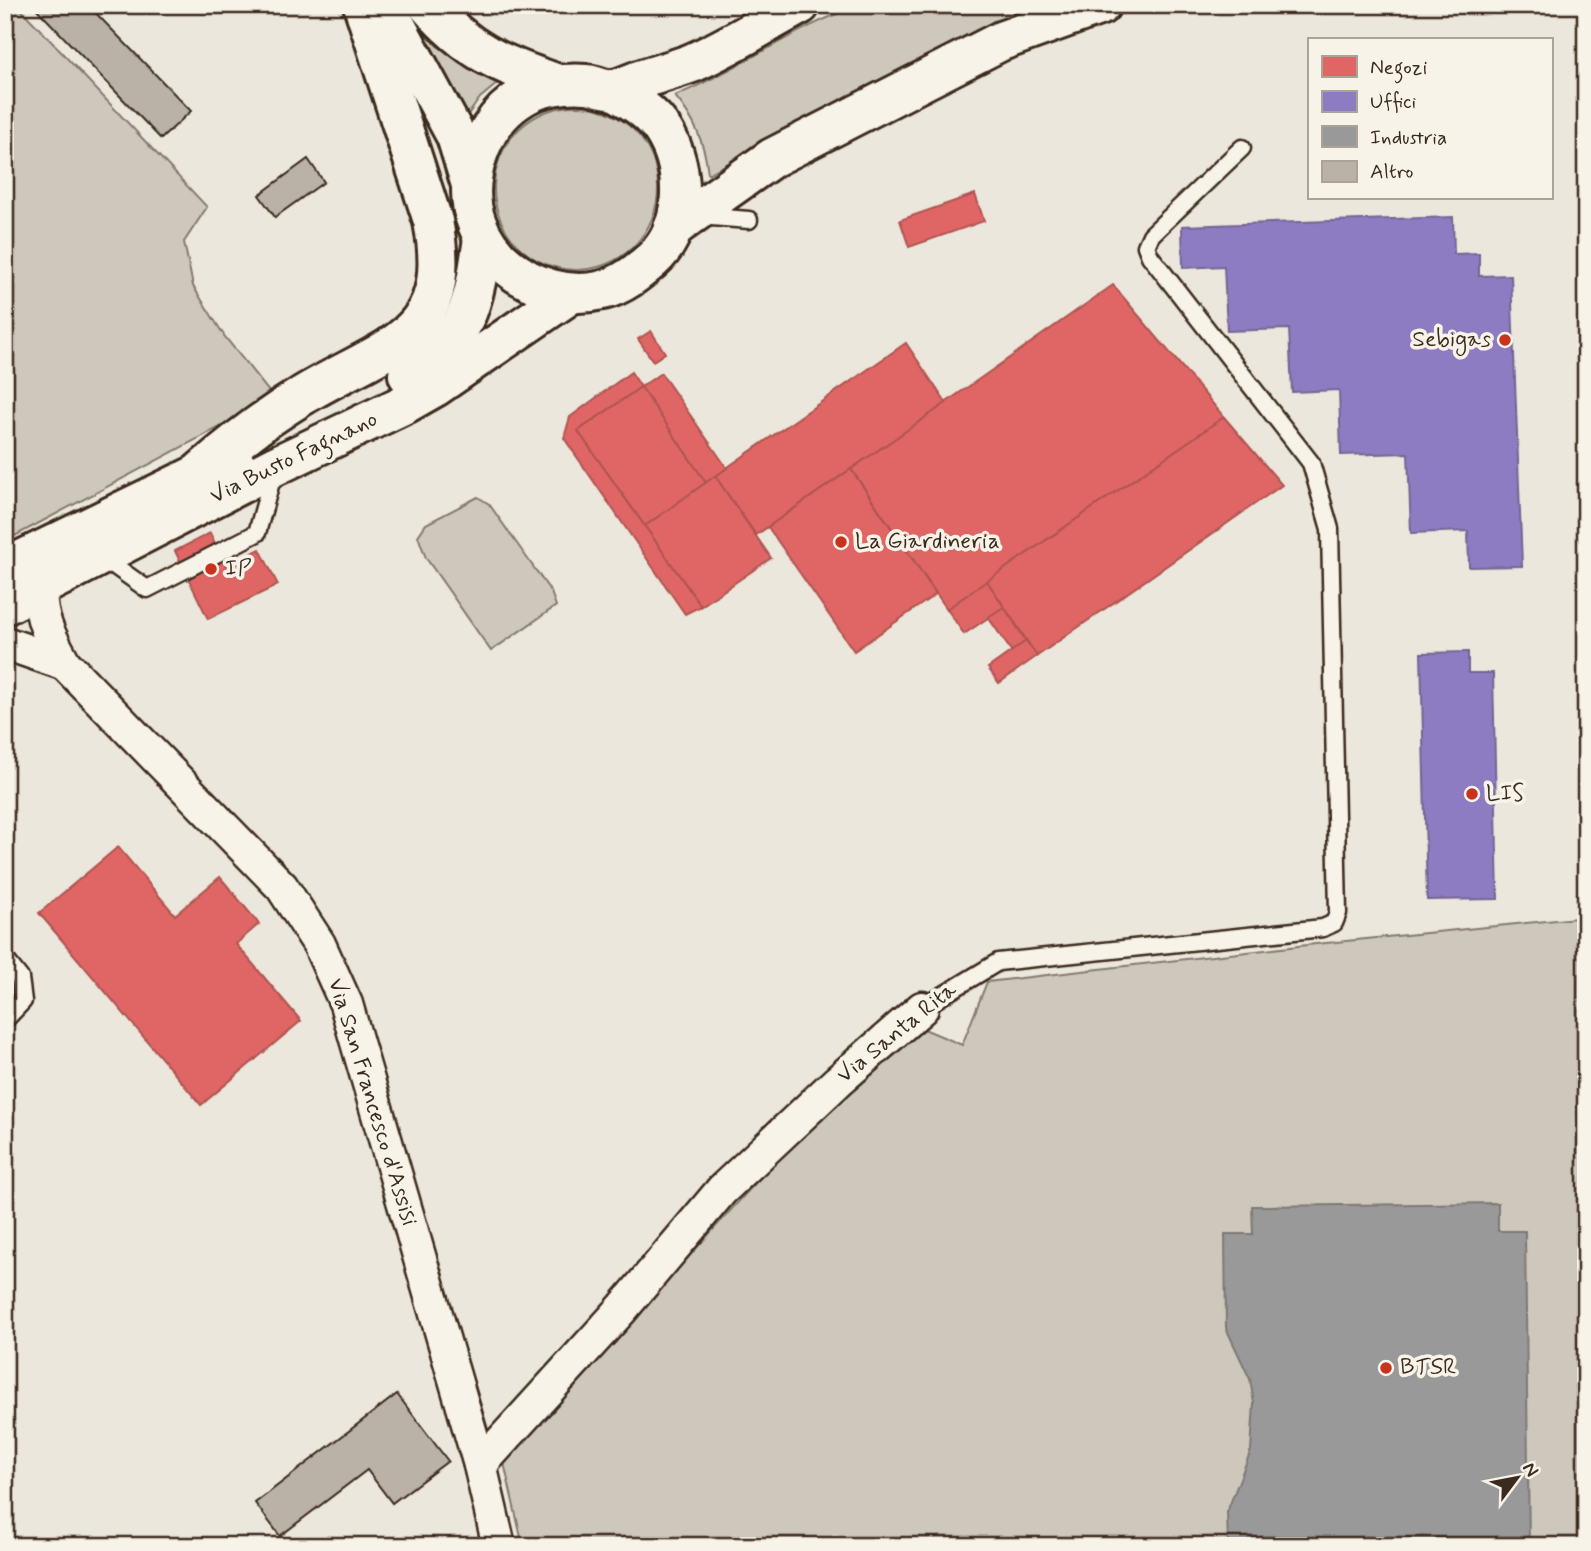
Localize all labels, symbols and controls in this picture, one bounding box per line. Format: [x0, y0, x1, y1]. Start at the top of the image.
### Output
legend [1308, 38, 1552, 200]
text: Negozi [1370, 54, 1428, 84]
text: Uffici [1370, 88, 1417, 116]
text: Industria [1370, 124, 1447, 152]
text: Altro [1370, 158, 1414, 186]
place label: Sebigas [1412, 325, 1491, 357]
marker: Sebigas [1497, 332, 1513, 348]
street label: Via Busto Fagnano [205, 404, 384, 513]
place label: La Giardineria [855, 527, 1000, 557]
marker: La Giardineria [833, 534, 849, 550]
place label: IP [225, 554, 252, 584]
marker: IP [203, 561, 219, 577]
place label: LIS [1486, 779, 1524, 809]
marker: LIS [1464, 786, 1480, 802]
street label: Via San Francesco d'Assisi [320, 975, 424, 1229]
street label: Via Santa Rita [831, 975, 963, 1091]
place label: BTSR [1400, 1353, 1457, 1383]
marker: BTSR [1378, 1360, 1394, 1376]
north arrow [1482, 1442, 1552, 1512]
text: N [1516, 1458, 1544, 1482]

